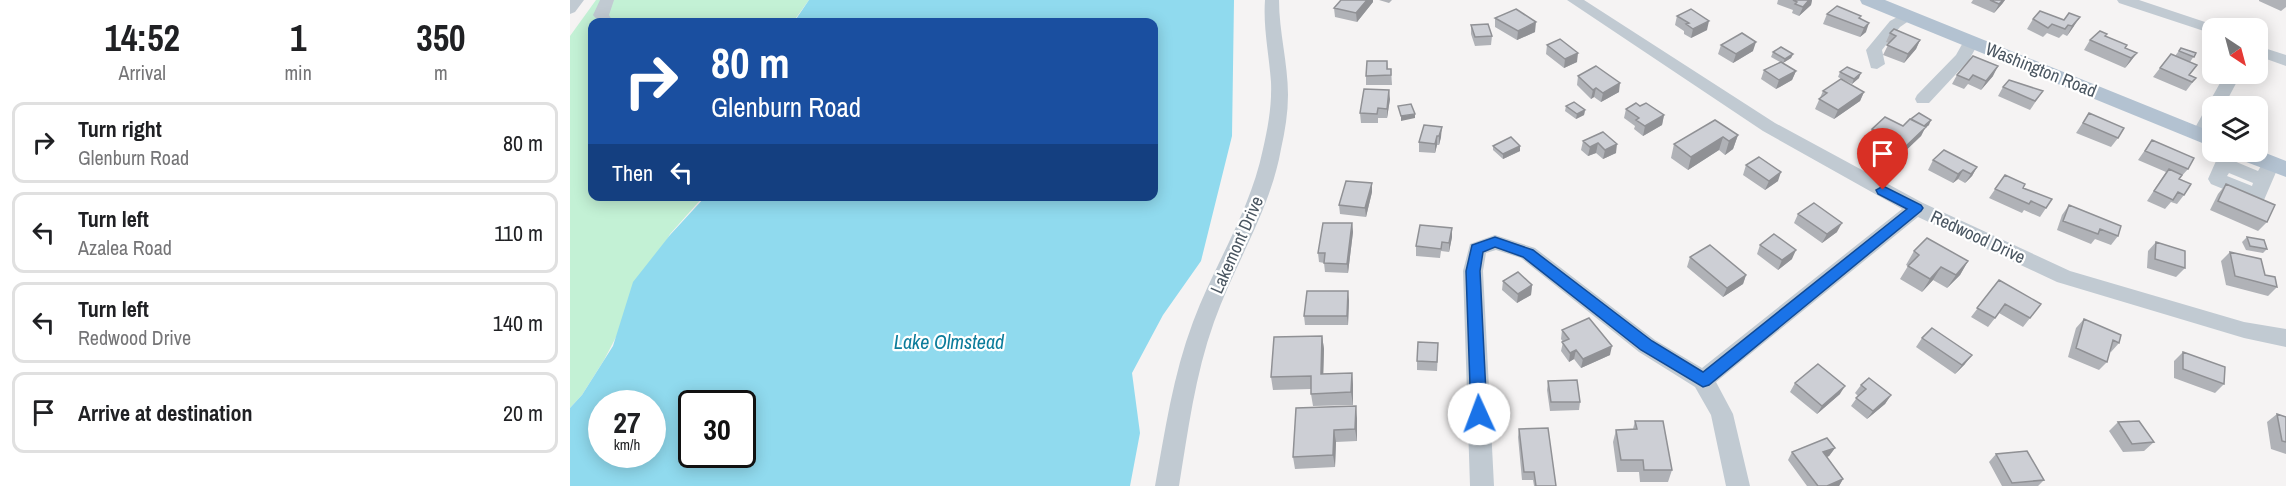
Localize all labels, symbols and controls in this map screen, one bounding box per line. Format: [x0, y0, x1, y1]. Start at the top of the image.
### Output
text: 14:52 [104, 14, 180, 62]
text: 1 [290, 14, 306, 62]
text: 350 [416, 14, 466, 62]
north arrow [2202, 18, 2268, 84]
map controls [2202, 18, 2268, 162]
text: 80 m [711, 35, 790, 91]
street label: Washington Road [1982, 36, 2100, 103]
icon: right [612, 42, 690, 120]
text: Arrival [119, 59, 166, 86]
text: min [284, 59, 312, 86]
text: m [434, 59, 448, 86]
text: Glenburn Road [711, 89, 861, 125]
button: layers [2202, 96, 2268, 162]
text: Turn right [78, 114, 162, 144]
icon: right [27, 126, 60, 159]
text: 80 m [503, 128, 543, 158]
pin [1857, 128, 1908, 190]
icon: arrive [1866, 137, 1899, 170]
text: Glenburn Road [78, 144, 189, 171]
icon: left [665, 156, 698, 189]
text: Then [612, 158, 653, 188]
street label: Lakemont Drive [1204, 192, 1269, 297]
text: Turn left [78, 204, 149, 234]
street label: Redwood Drive [1927, 204, 2030, 269]
icon: left [27, 216, 60, 249]
text: 110 m [494, 218, 543, 248]
text: Azalea Road [78, 234, 172, 261]
text: Turn left [78, 294, 149, 324]
icon: left [27, 306, 60, 339]
text: 140 m [493, 308, 543, 338]
text: Redwood Drive [78, 324, 191, 351]
water label: Lake Olmstead [894, 328, 1005, 355]
position arrow [1447, 382, 1511, 446]
speed limit sign: 30 [678, 390, 756, 468]
icon: arrive [27, 396, 60, 429]
text: Arrive at destination [78, 398, 252, 428]
text: 20 m [503, 398, 543, 428]
text: 27 [613, 402, 641, 442]
text: km/h [614, 434, 640, 455]

